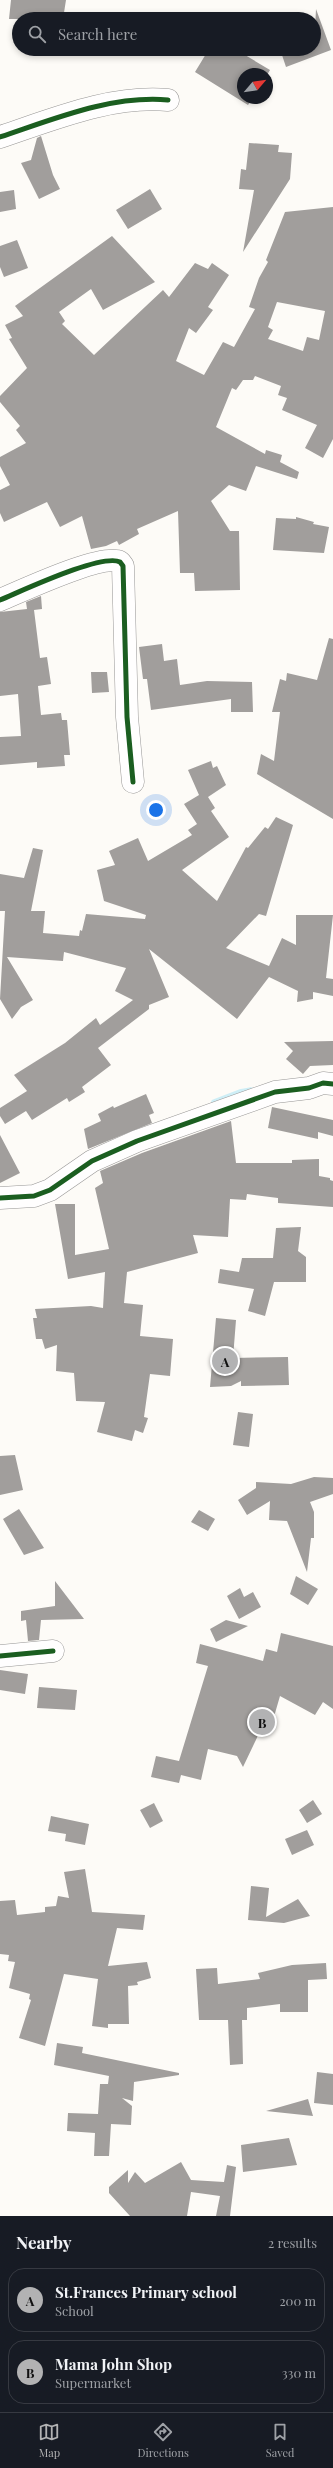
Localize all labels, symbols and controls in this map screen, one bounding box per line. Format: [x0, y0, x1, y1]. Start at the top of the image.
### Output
search box [12, 12, 321, 56]
icon: search [26, 23, 48, 45]
text: Search here [58, 24, 137, 44]
north arrow [237, 68, 273, 104]
your location [146, 800, 166, 820]
pin: A [212, 1346, 238, 1376]
pin: B [249, 1707, 275, 1737]
text: Nearby [16, 2231, 71, 2253]
text: 2 results [268, 2234, 317, 2251]
text: St.Frances Primary school [55, 2282, 237, 2302]
text: A [26, 2292, 34, 2309]
text: 200 m [279, 2292, 316, 2309]
text: School [55, 2302, 94, 2319]
text: Mama John Shop [55, 2354, 172, 2374]
text: B [26, 2364, 34, 2381]
text: 330 m [282, 2364, 316, 2381]
text: Supermarket [55, 2374, 131, 2391]
tab: Map [38, 2421, 60, 2460]
tab: Directions [137, 2421, 189, 2460]
tab: Saved [266, 2421, 294, 2460]

